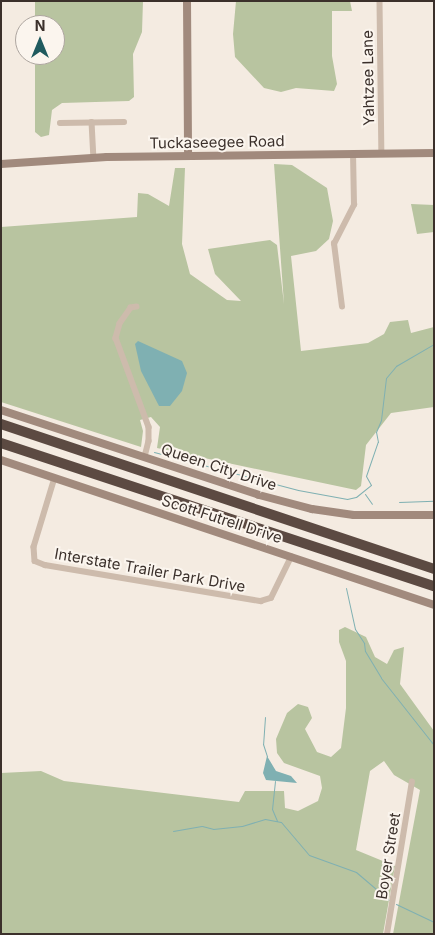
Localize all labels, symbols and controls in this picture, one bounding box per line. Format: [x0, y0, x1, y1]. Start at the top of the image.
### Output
north arrow [15, 15, 65, 65]
text: N [35, 17, 45, 34]
street label: Yahtzee Lane [358, 30, 378, 126]
street label: Tuckaseegee Road [149, 132, 285, 152]
street label: Queen City Drive [159, 440, 279, 494]
street label: Scott Futrell Drive [159, 491, 285, 547]
street label: Interstate Trailer Park Drive [53, 544, 247, 596]
street label: Boyer Street [372, 811, 404, 901]

